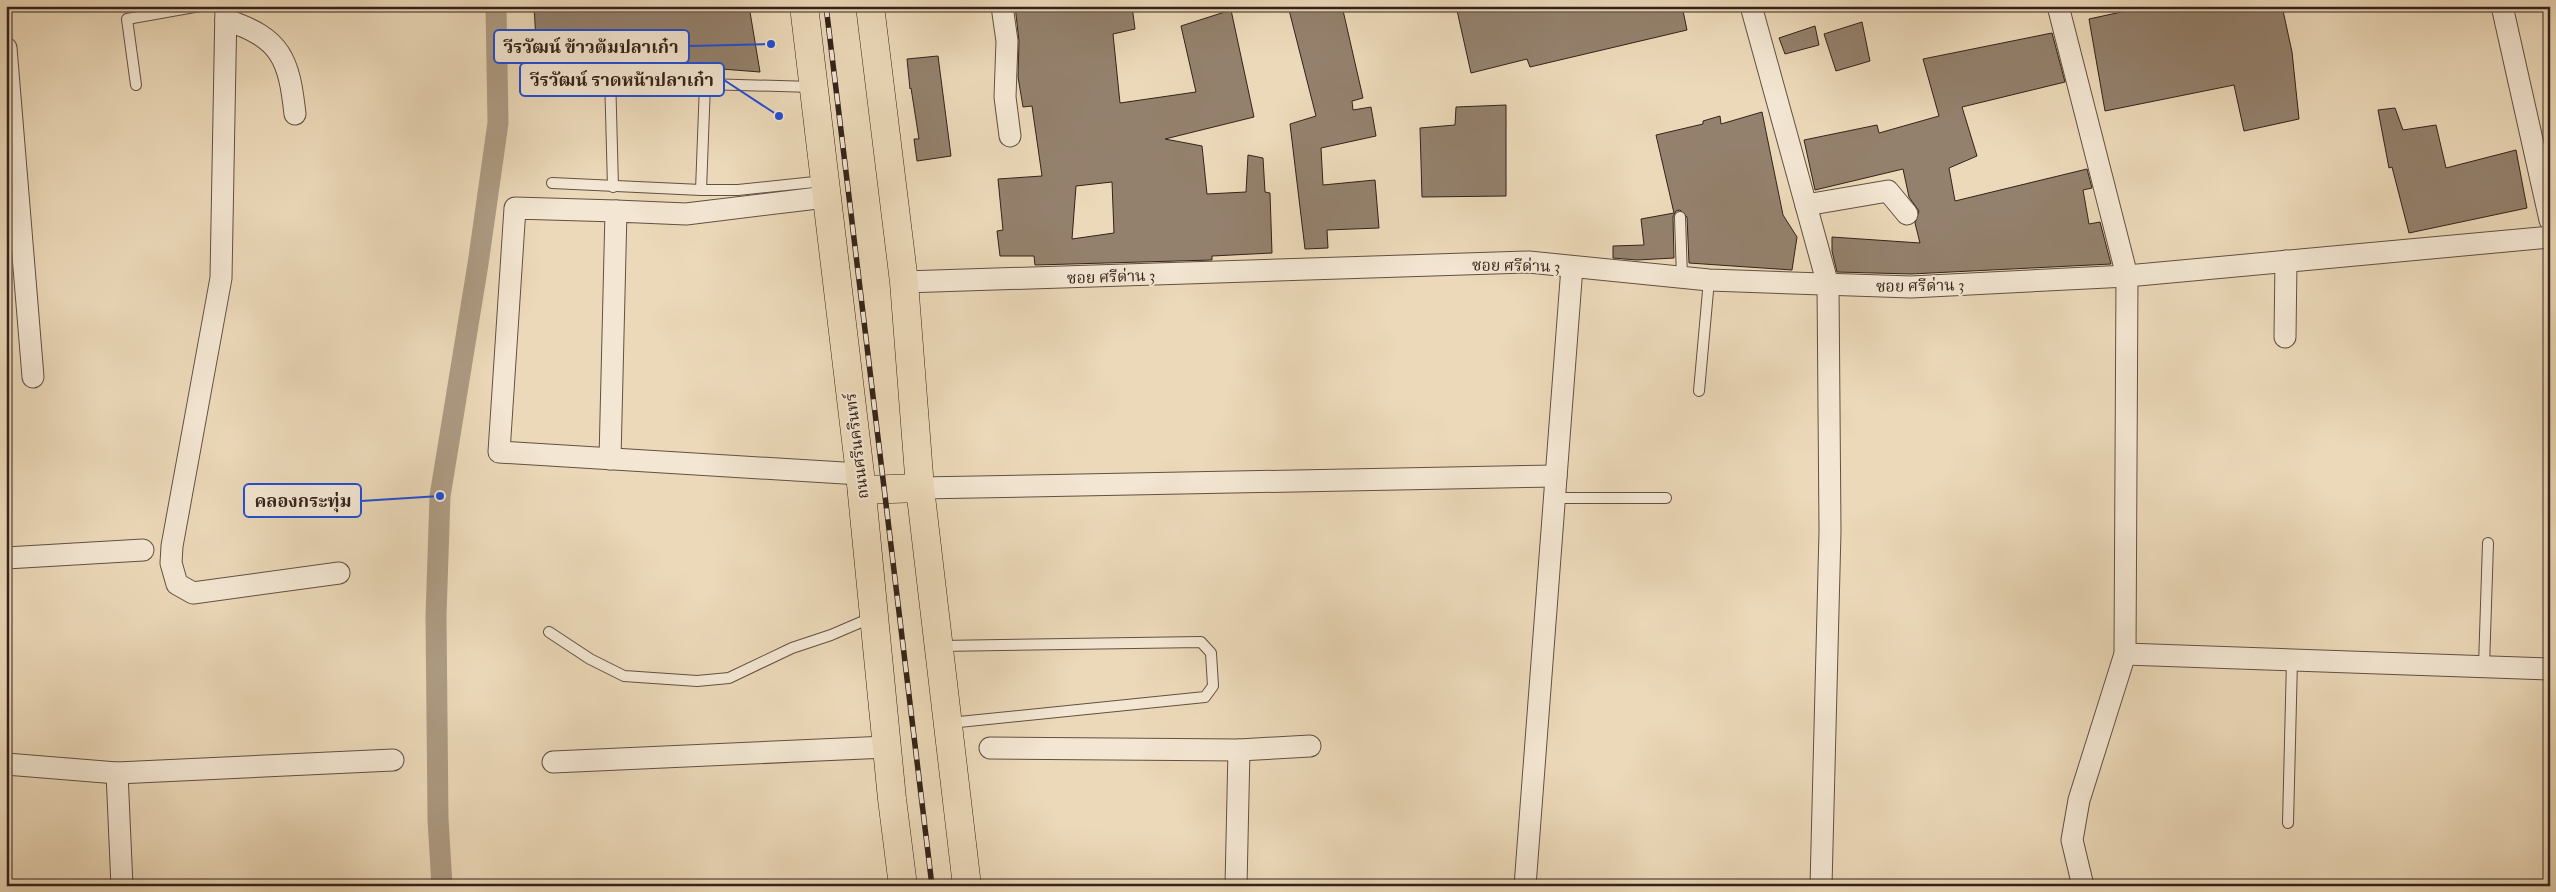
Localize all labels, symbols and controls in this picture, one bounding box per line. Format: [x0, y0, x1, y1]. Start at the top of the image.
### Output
callout: วีรวัฒน์ ข้าวต้มปลาเก๋า [494, 30, 689, 63]
text: วีรวัฒน์ ข้าวต้มปลาเก๋า [503, 36, 679, 59]
callout: วีรวัฒน์ ราดหน้าปลาเก๋า [520, 63, 724, 96]
text: วีรวัฒน์ ราดหน้าปลาเก๋า [529, 69, 714, 92]
street label: ซอย ศรีด่าน 3 [1472, 255, 1560, 277]
street label: ซอย ศรีด่าน 3 [1066, 265, 1156, 289]
street label: ซอย ศรีด่าน 3 [1876, 275, 1964, 297]
street label: ถนนศรีนครินทร์ [840, 391, 873, 500]
callout: คลองกระทุ่ม [244, 484, 361, 517]
text: คลองกระทุ่ม [254, 490, 352, 513]

